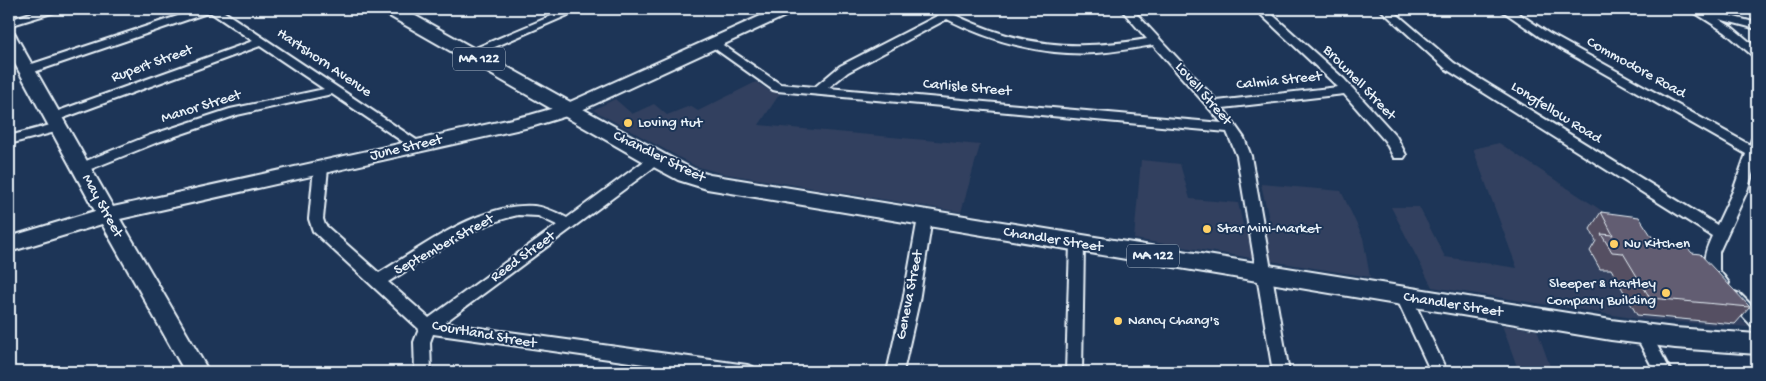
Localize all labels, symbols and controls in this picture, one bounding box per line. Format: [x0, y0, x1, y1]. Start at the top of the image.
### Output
street label: Hartshorn Avenue [273, 25, 375, 102]
street label: Commodore Road [1583, 33, 1690, 103]
street label: Rupert Street [109, 40, 197, 87]
street label: Brownell Street [1318, 41, 1401, 126]
road number: MA 122 [453, 48, 505, 70]
street label: Lovell Street [1171, 59, 1237, 131]
street label: Calmia Street [1236, 67, 1324, 94]
street label: Carlisle Street [922, 75, 1014, 101]
street label: Longfellow Road [1507, 78, 1606, 149]
street label: Manor Street [159, 86, 245, 128]
place label: Loving Hut [638, 114, 704, 132]
marker: Loving Hut [622, 117, 634, 129]
street label: Chandler Street [610, 127, 710, 188]
street label: June Street [368, 131, 446, 165]
street label: May Street [77, 171, 128, 242]
street label: September Street [391, 209, 499, 280]
place label: Star Mini-Market [1217, 220, 1322, 238]
street label: Chandler Street [1002, 223, 1106, 257]
marker: Star Mini-Market [1201, 223, 1213, 235]
street label: Reed Street [487, 226, 560, 287]
place label: Nu Kitchen [1624, 235, 1690, 253]
marker: Nu Kitchen [1608, 238, 1620, 250]
road number: MA 122 [1127, 245, 1179, 268]
street label: Geneva Street [893, 247, 928, 341]
place label: Sleeper & Hartley Company Building [1547, 275, 1657, 310]
marker: Sleeper & Hartley Company Building [1660, 287, 1672, 299]
street label: Chandler Street [1402, 288, 1506, 322]
place label: Nancy Chang's [1128, 312, 1219, 330]
marker: Nancy Chang's [1112, 315, 1124, 327]
street label: Courtland Street [430, 317, 539, 353]

